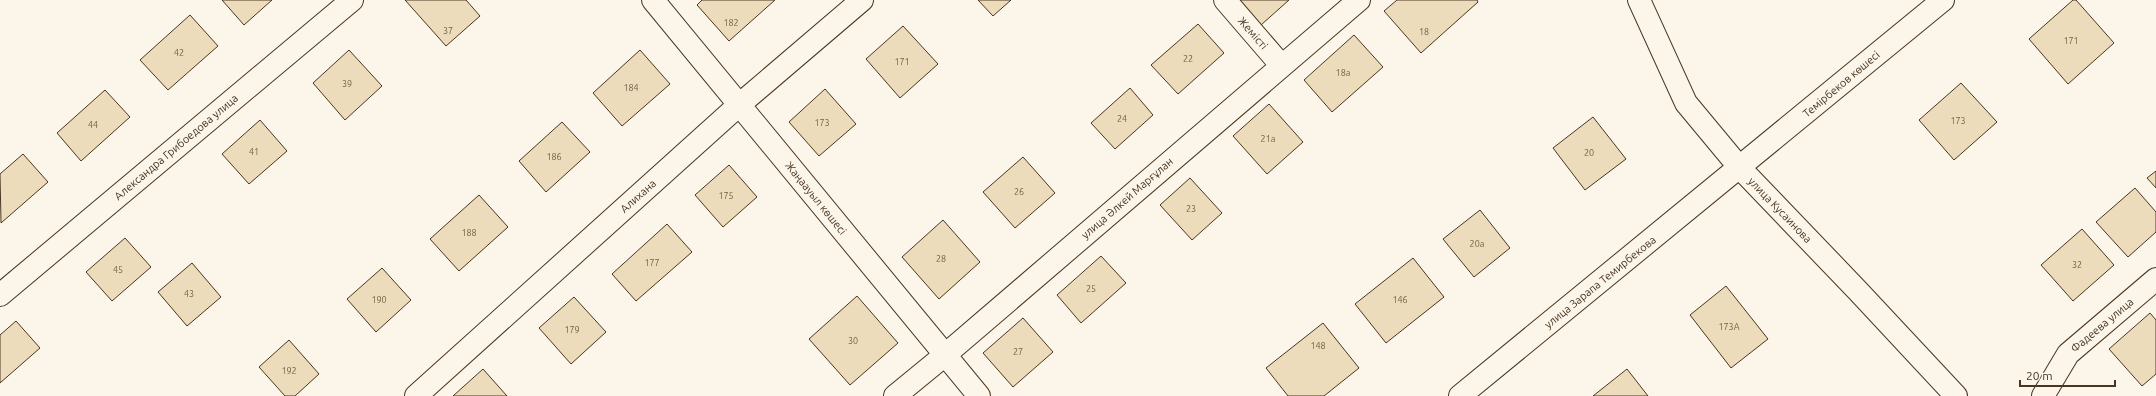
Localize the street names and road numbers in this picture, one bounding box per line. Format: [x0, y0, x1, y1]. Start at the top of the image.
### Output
street label: Жемісті [1236, 14, 1270, 52]
street label: Темірбеков көшесі [1800, 48, 1882, 120]
street label: Александра Грибоедова улица [112, 92, 240, 202]
street label: улица Әлкей Марғұлан [1079, 155, 1175, 241]
street label: Жаңаауыл көшесі [783, 159, 849, 237]
street label: улица Кусаинова [1746, 175, 1814, 245]
street label: Алихана [618, 177, 658, 215]
street label: улица Зарапа Темирбекова [1542, 233, 1658, 331]
street label: Фадеева улица [2068, 295, 2136, 355]

